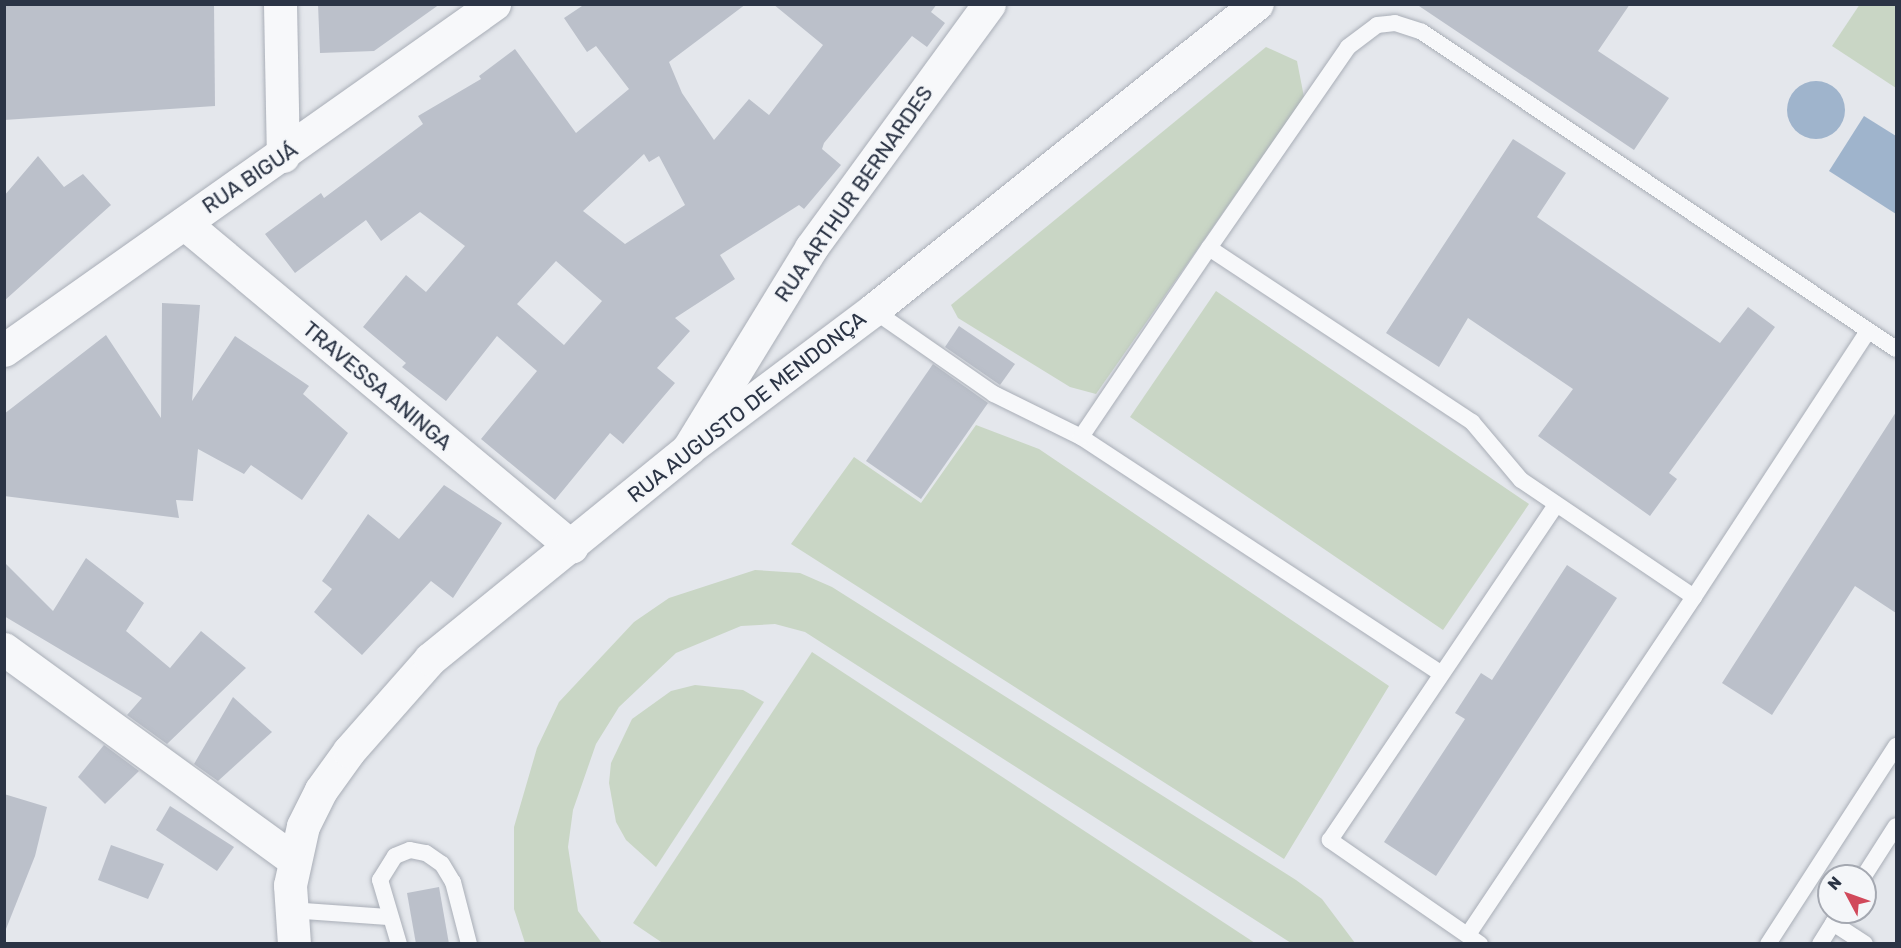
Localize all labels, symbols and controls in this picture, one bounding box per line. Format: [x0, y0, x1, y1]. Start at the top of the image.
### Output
street label: RUA ARTHUR BERNARDES [769, 81, 939, 307]
street label: RUA BIGUÁ [197, 137, 303, 219]
street label: RUA AUGUSTO DE MENDONÇA [622, 306, 872, 508]
street label: TRAVESSA ANINGA [297, 316, 457, 456]
north arrow [1817, 864, 1877, 924]
text: N [1824, 873, 1845, 894]

